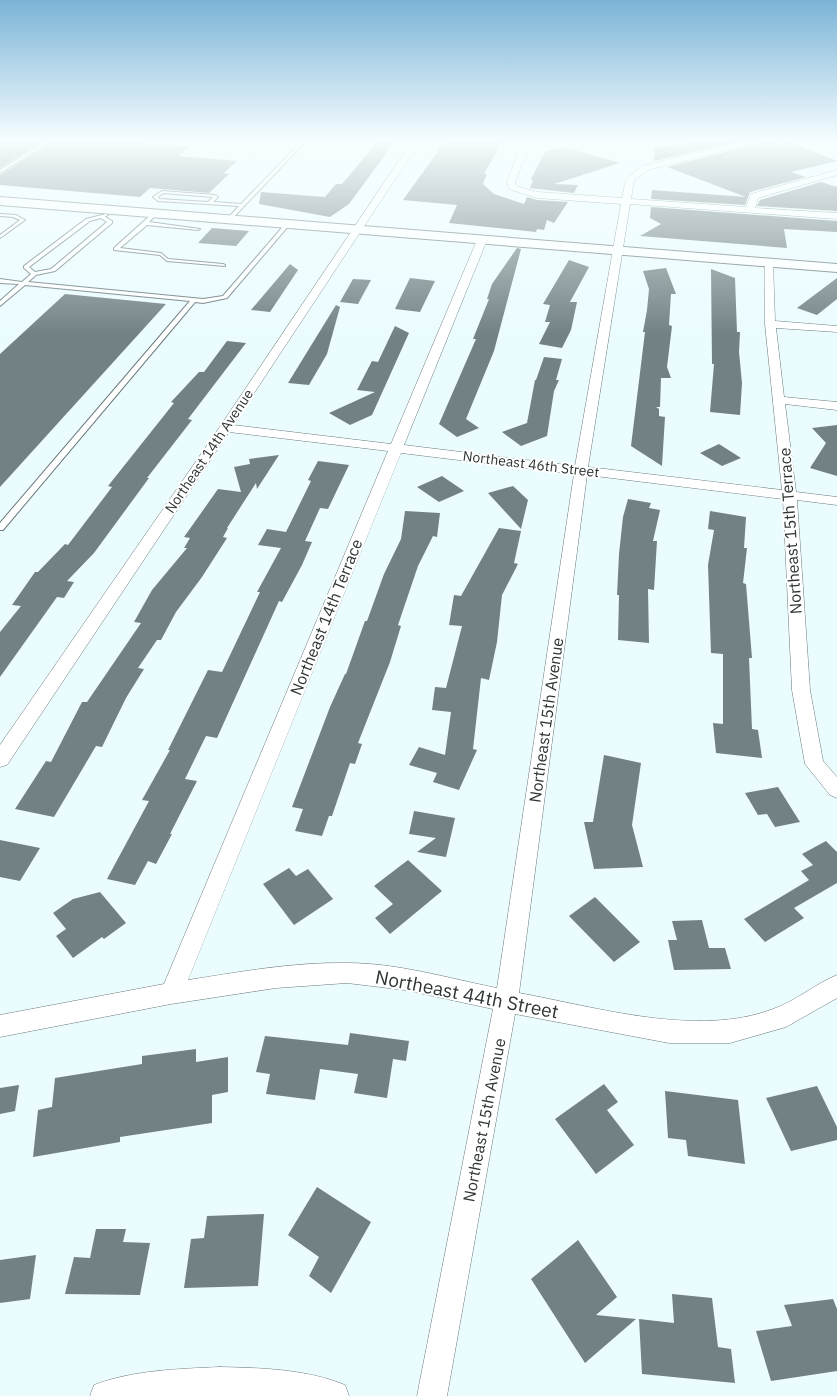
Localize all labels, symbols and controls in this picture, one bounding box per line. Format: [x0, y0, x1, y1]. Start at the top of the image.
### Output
street label: Northeast 14th Avenue [161, 385, 257, 516]
street label: Northeast 46th Street [462, 447, 600, 481]
street label: Northeast 15th Terrace [774, 447, 806, 615]
street label: Northeast 14th Terrace [285, 536, 367, 698]
street label: Northeast 15th Avenue [525, 636, 568, 804]
street label: Northeast 44th Street [373, 964, 561, 1024]
street label: Northeast 15th Avenue [458, 1036, 510, 1204]

